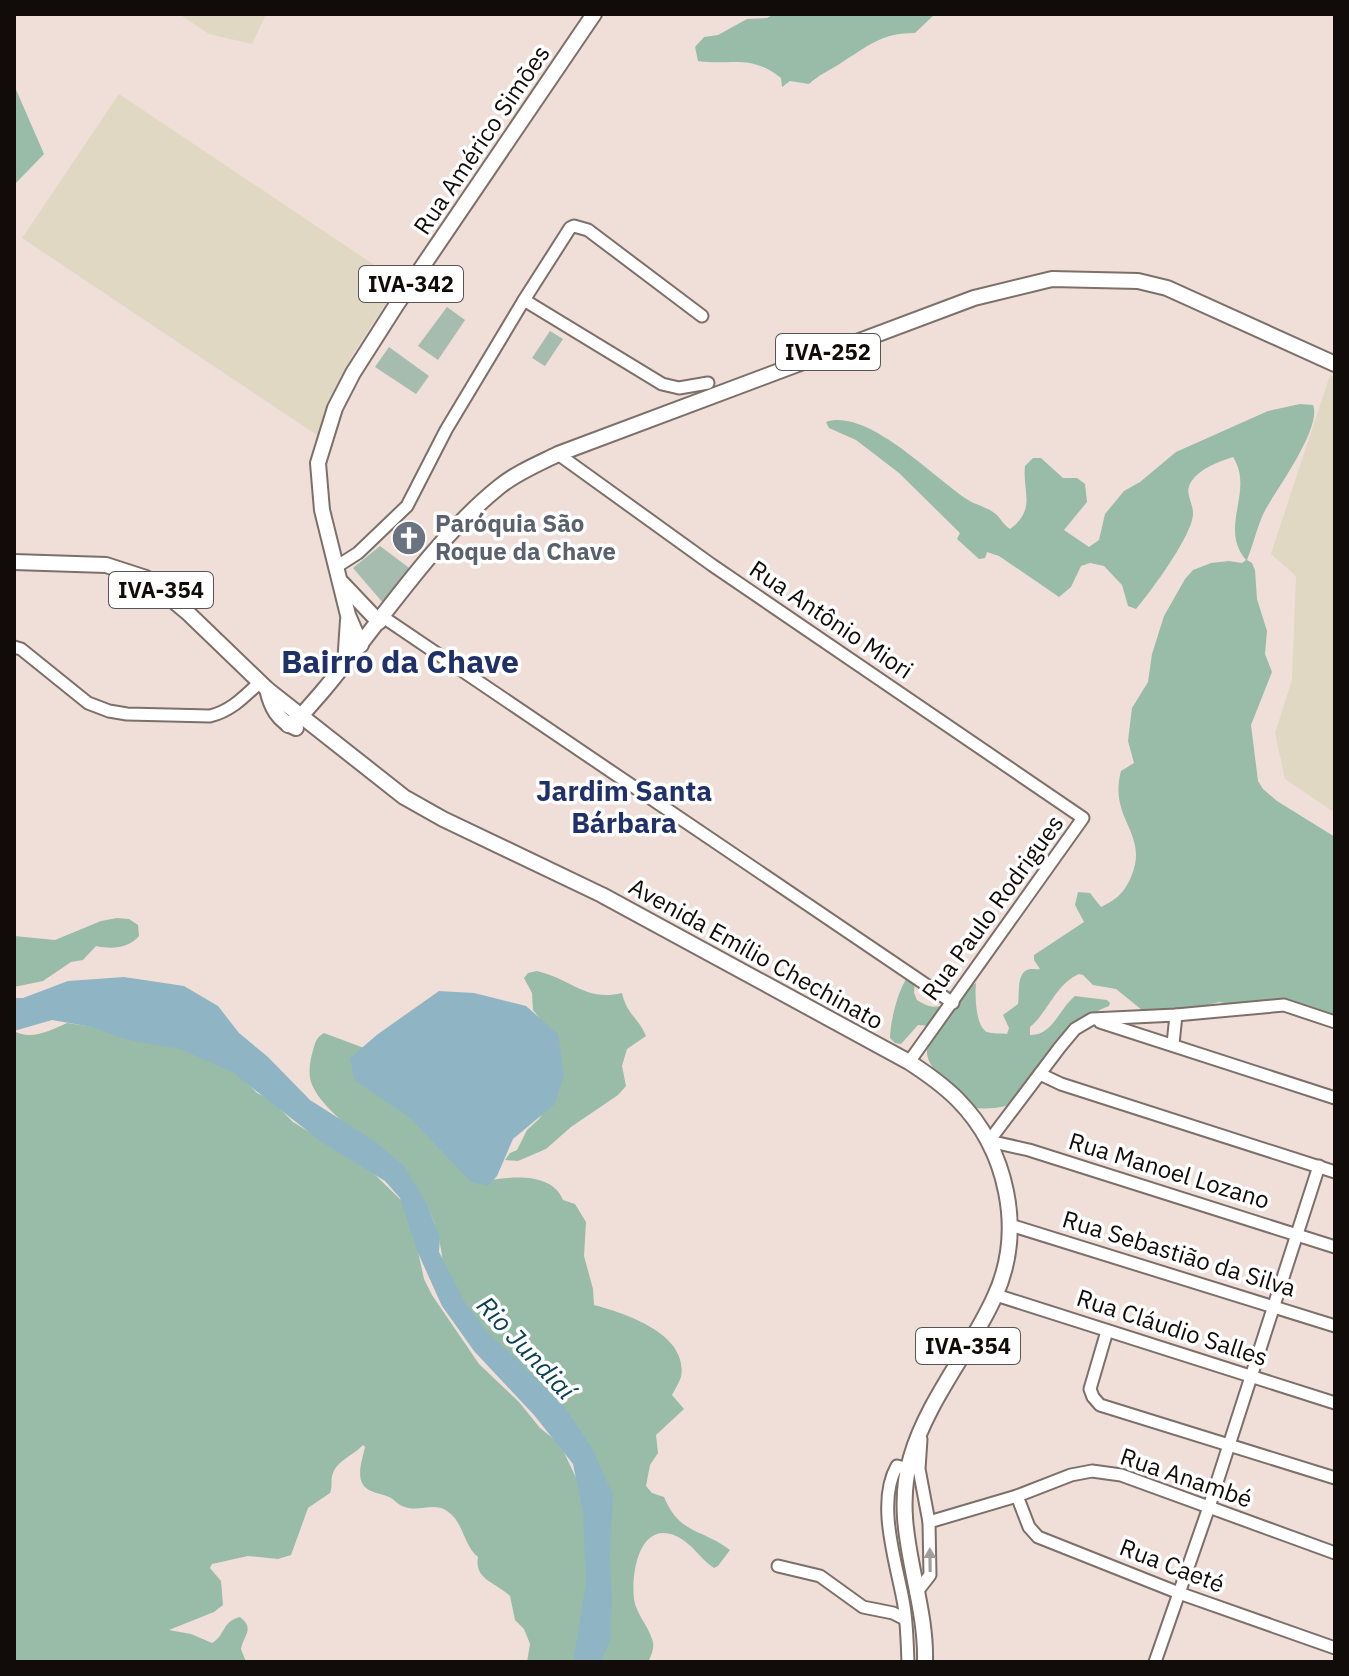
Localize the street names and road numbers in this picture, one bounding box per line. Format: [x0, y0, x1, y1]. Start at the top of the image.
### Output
street label: Rua Américo Simões [406, 38, 557, 240]
road number: IVA-342 [359, 266, 463, 302]
road number: IVA-252 [776, 334, 880, 370]
street label: Rua Antônio Miori [744, 553, 920, 686]
road number: IVA-354 [109, 572, 213, 608]
street label: Rua Paulo Rodrigues [914, 808, 1070, 1007]
street label: Avenida Emílio Chechinato [624, 870, 889, 1036]
street label: Rua Manoel Lozano [1065, 1124, 1274, 1216]
street label: Rua Sebastião da Silva [1059, 1202, 1300, 1304]
street label: Rua Cláudio Salles [1073, 1281, 1272, 1373]
road number: IVA-354 [916, 1328, 1020, 1364]
street label: Rua Anambé [1116, 1440, 1256, 1515]
street label: Rua Caeté [1115, 1530, 1229, 1600]

